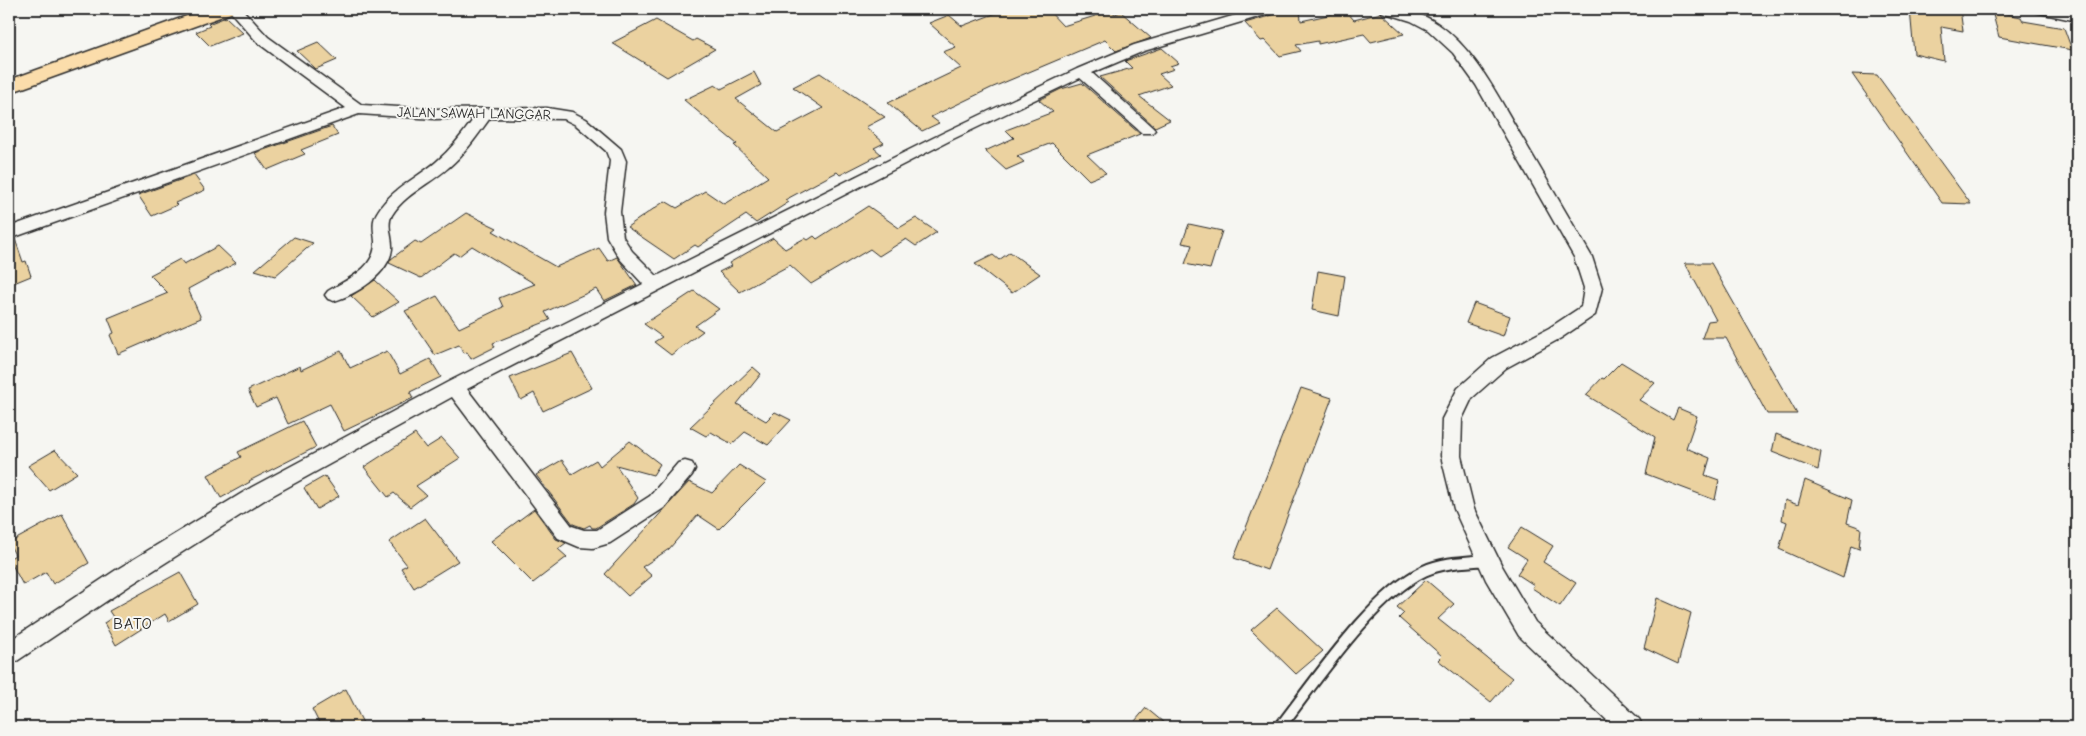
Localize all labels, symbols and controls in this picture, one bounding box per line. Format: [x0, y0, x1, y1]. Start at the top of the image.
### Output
street label: JALAN SAWAH LANGGAR [397, 104, 551, 123]
district label: BATO [113, 615, 153, 633]

